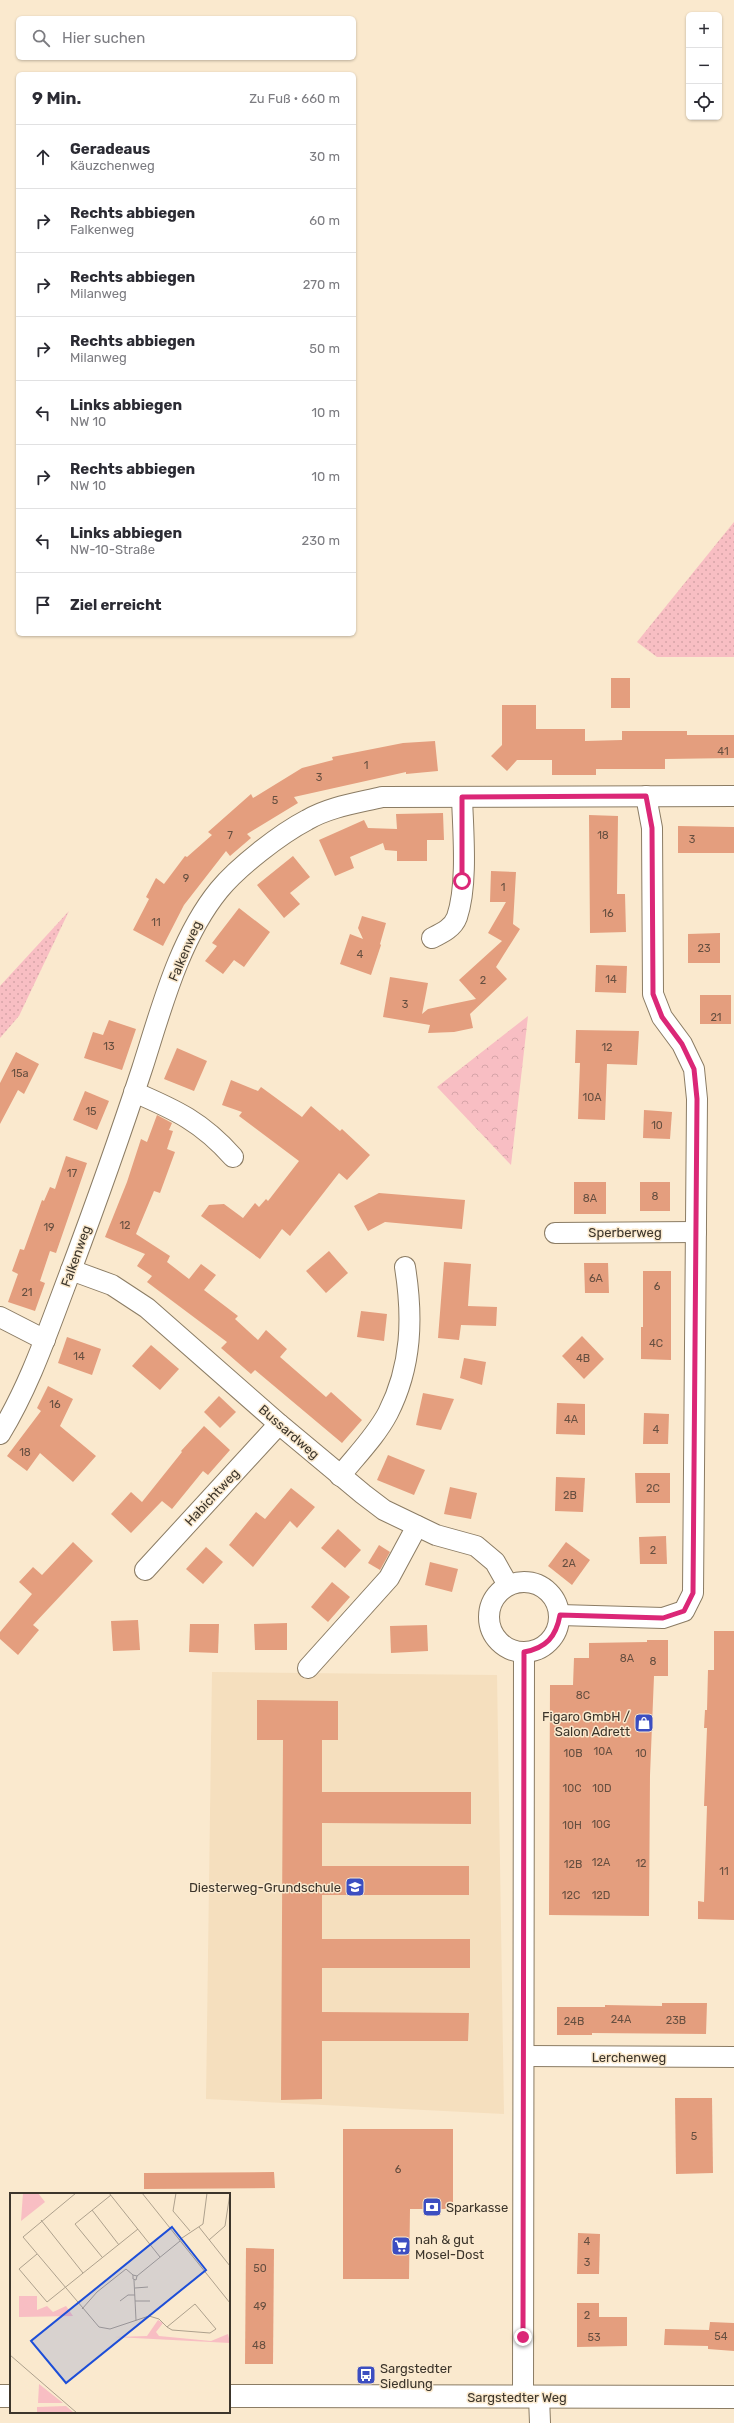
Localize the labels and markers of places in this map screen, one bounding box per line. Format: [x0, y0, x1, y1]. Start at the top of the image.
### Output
place label: Figaro GmbH / Salon Adrett [542, 1709, 630, 1739]
shop icon: Figaro GmbH / Salon Adrett [633, 1712, 655, 1734]
school or university icon: Diesterweg-Grundschule [344, 1876, 366, 1898]
place label: Diesterweg-Grundschule [189, 1880, 341, 1896]
bank icon: Sparkasse [421, 2196, 443, 2218]
place label: Sparkasse [446, 2200, 508, 2215]
place label: nah & gut Mosel-Dost [415, 2232, 484, 2262]
supermarket icon: nah & gut Mosel-Dost [390, 2235, 412, 2257]
place label: Sargstedter Siedlung [380, 2361, 452, 2392]
bus stop icon: Sargstedter Siedlung [355, 2364, 377, 2386]

